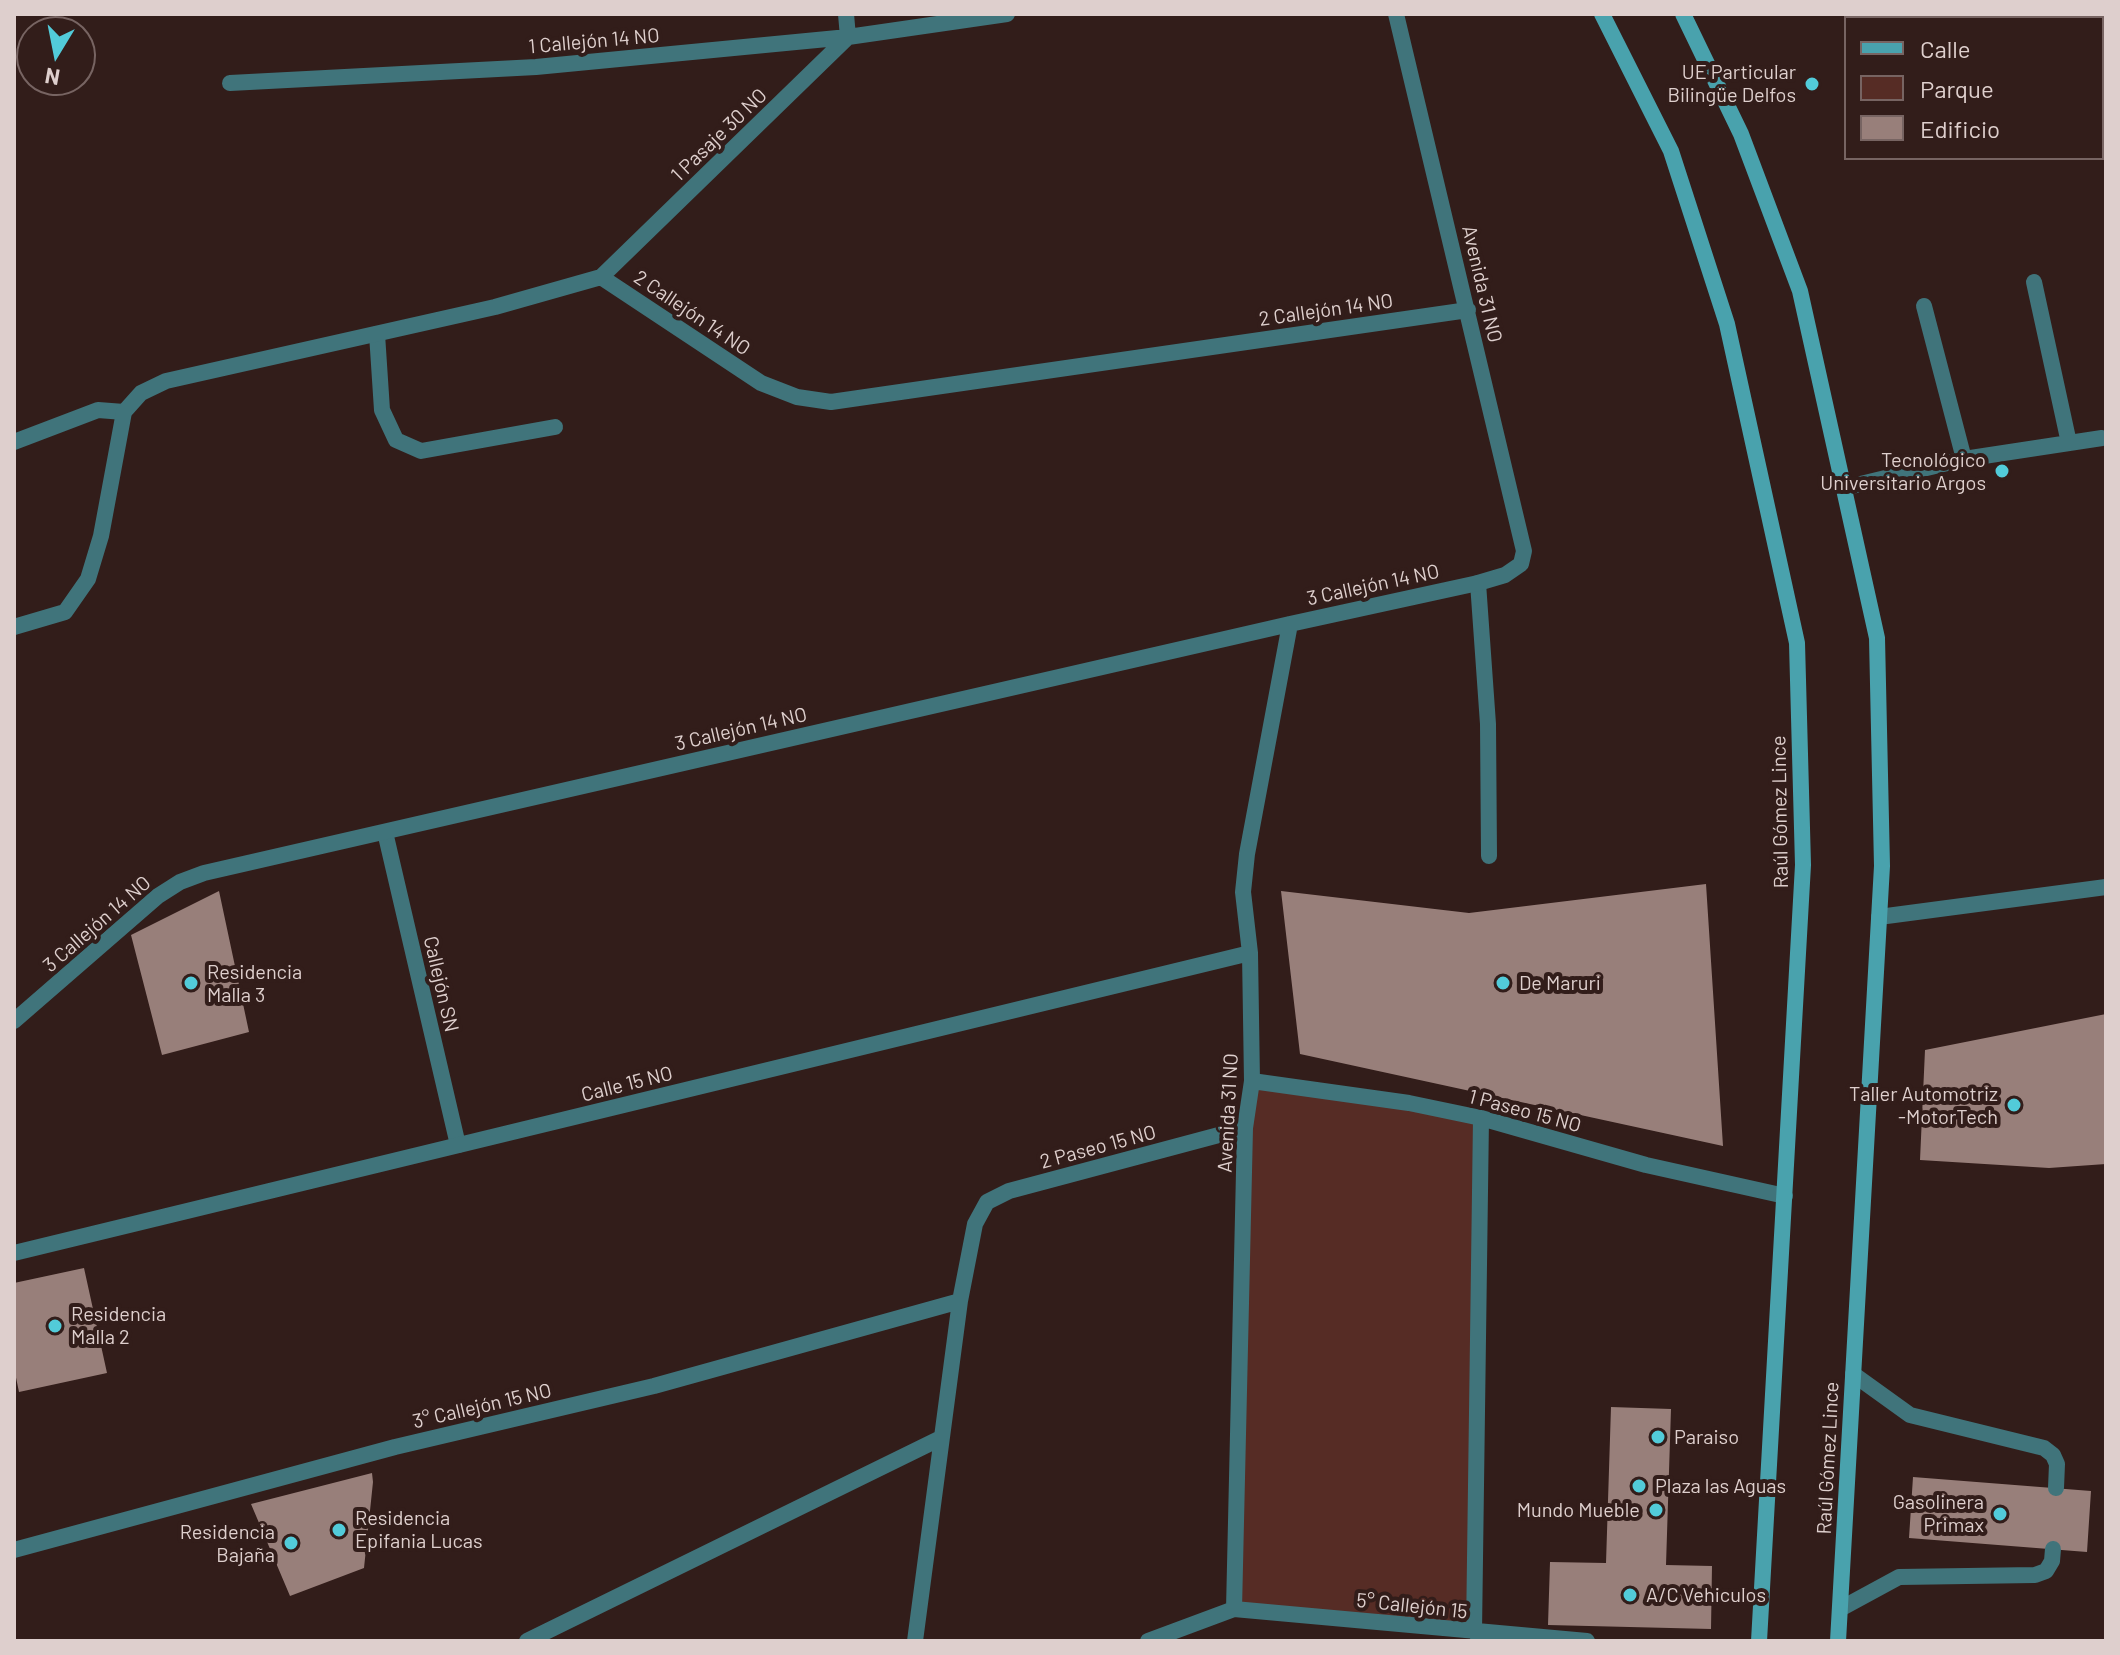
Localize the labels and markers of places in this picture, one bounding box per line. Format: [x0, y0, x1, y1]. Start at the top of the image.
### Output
place label: UE Particular Bilingüe Delfos [1667, 60, 1796, 107]
marker: UE Particular Bilingüe Delfos [1803, 75, 1821, 93]
place label: Tecnológico Universitario Argos [1820, 448, 1986, 495]
marker: Tecnológico Universitario Argos [1993, 462, 2011, 480]
place label: Residencia Malla 3 [207, 960, 302, 1007]
place label: De Maruri [1519, 971, 1601, 995]
marker: Residencia Malla 3 [182, 974, 200, 992]
marker: De Maruri [1494, 974, 1512, 992]
place label: Taller Automotriz -MotorTech [1849, 1082, 1998, 1129]
marker: Taller Automotriz -MotorTech [2005, 1096, 2023, 1114]
place label: Residencia Malla 2 [71, 1302, 166, 1349]
marker: Residencia Malla 2 [46, 1317, 64, 1335]
place label: Paraiso [1674, 1425, 1739, 1449]
marker: Paraiso [1649, 1428, 1667, 1446]
place label: Plaza las Aguas [1655, 1474, 1786, 1498]
marker: Plaza las Aguas [1630, 1477, 1648, 1495]
place label: Gasolinera Primax [1893, 1490, 1984, 1537]
place label: Mundo Mueble [1517, 1498, 1640, 1522]
marker: Mundo Mueble [1647, 1501, 1665, 1519]
marker: Gasolinera Primax [1991, 1505, 2009, 1523]
place label: Residencia Epifania Lucas [355, 1506, 483, 1553]
place label: Residencia Bajaña [180, 1520, 275, 1567]
marker: Residencia Epifania Lucas [330, 1521, 348, 1539]
marker: Residencia Bajaña [282, 1534, 300, 1552]
place label: A/C Vehiculos [1646, 1583, 1766, 1607]
marker: A/C Vehiculos [1621, 1586, 1639, 1604]

